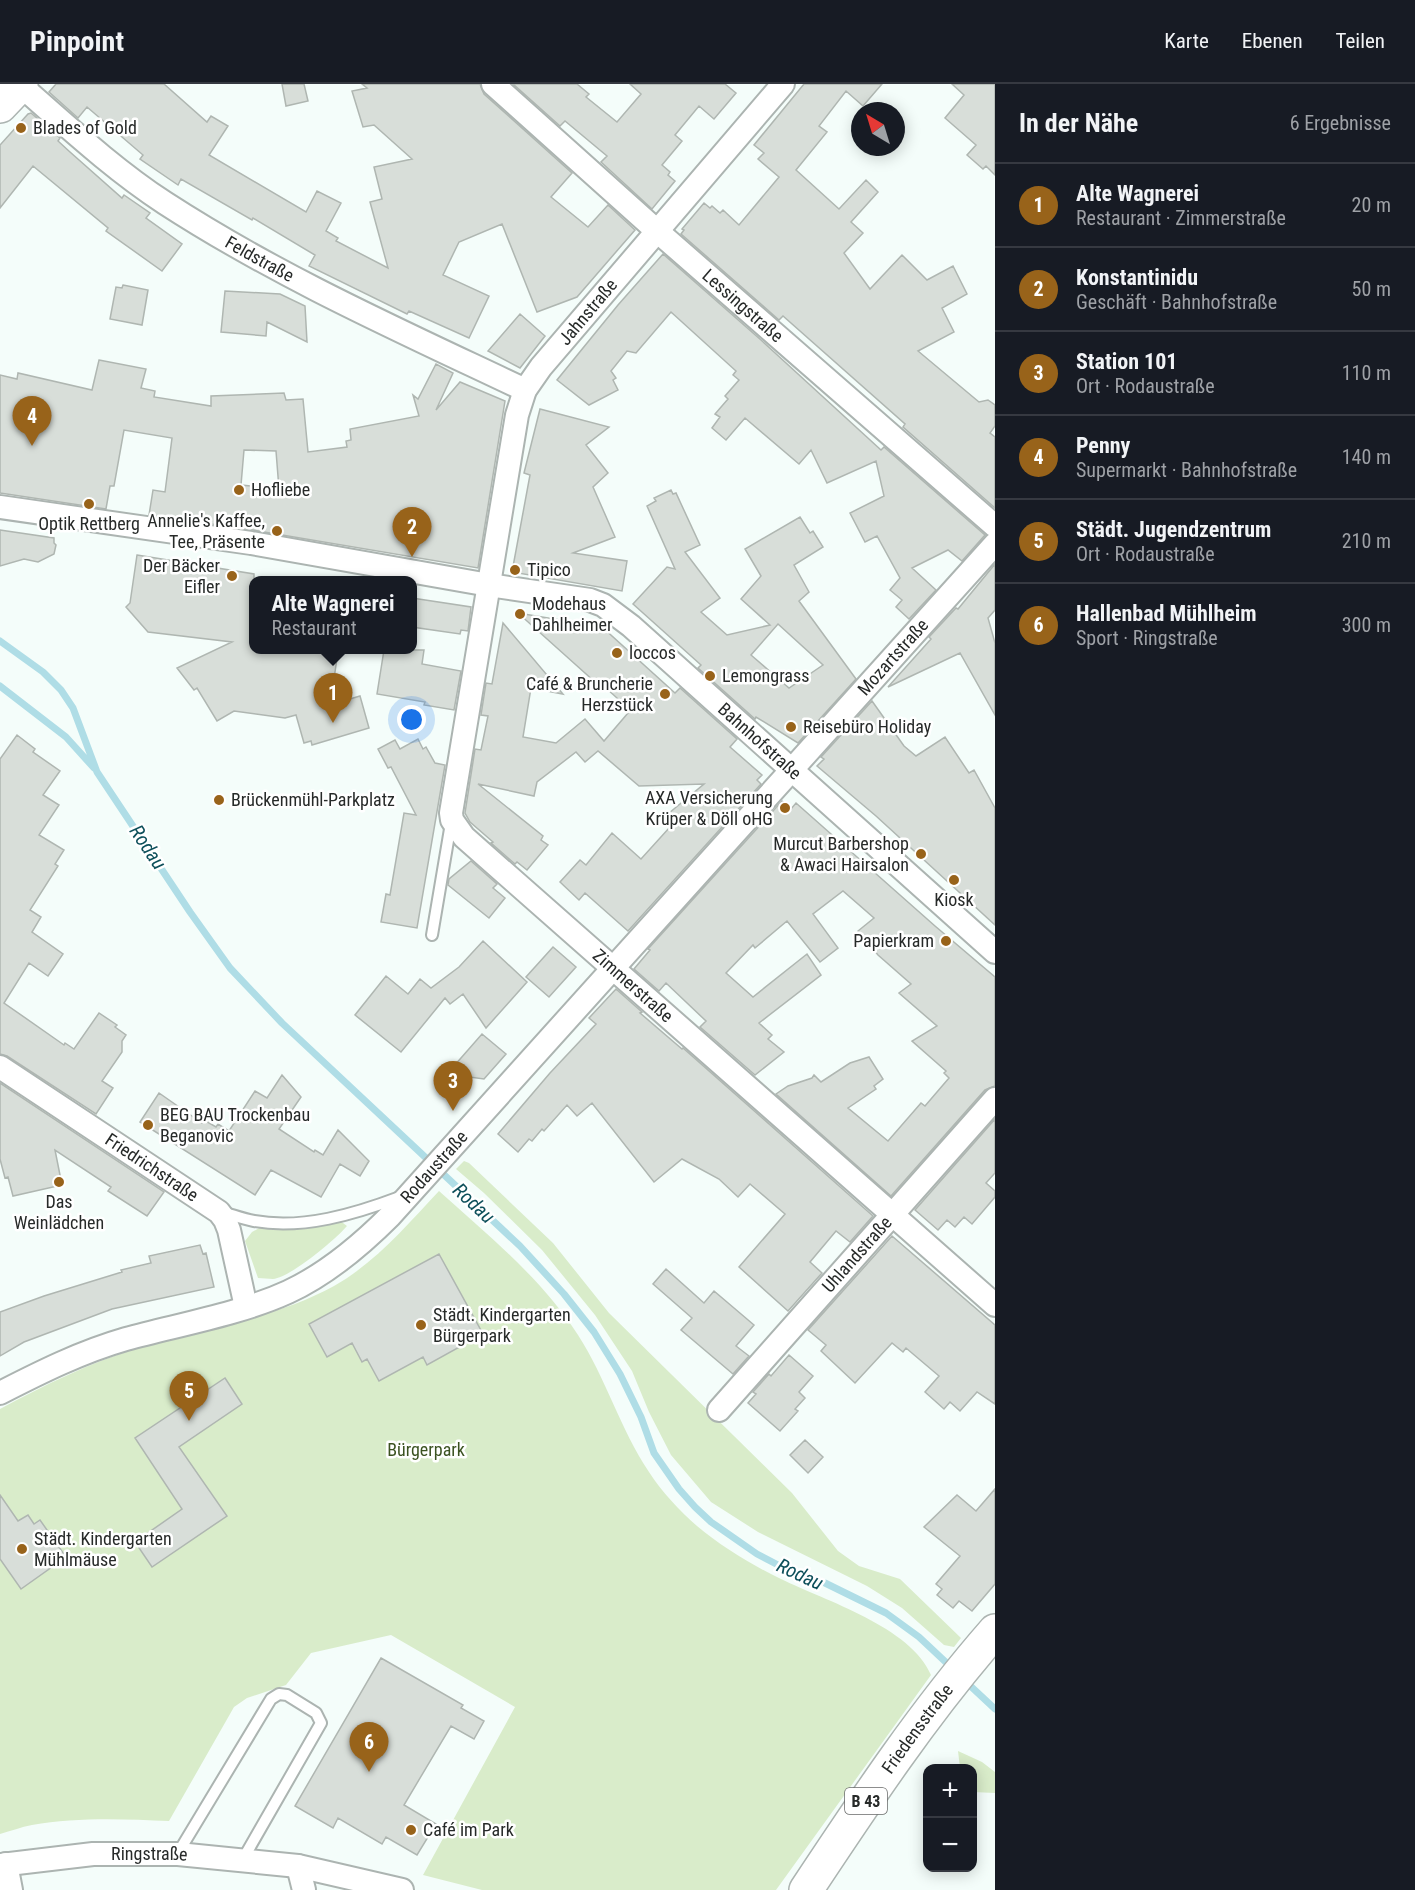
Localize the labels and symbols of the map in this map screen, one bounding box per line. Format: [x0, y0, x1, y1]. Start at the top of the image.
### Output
north arrow [851, 102, 905, 156]
place label: Blades of Gold [33, 117, 137, 138]
marker: Blades of Gold [14, 121, 28, 135]
street label: Feldstraße [222, 231, 298, 286]
street label: Lessingstraße [698, 265, 788, 346]
street label: Jahnstraße [554, 274, 621, 349]
pin: 4 [12, 396, 51, 446]
place label: Hofliebe [251, 479, 310, 500]
marker: Hofliebe [232, 483, 246, 497]
marker: Optik Rettberg [82, 497, 96, 511]
pin: 2 [392, 508, 432, 557]
place label: Annelie's Kaffee, Tee, Präsente [147, 510, 265, 552]
place label: Optik Rettberg [38, 513, 140, 534]
marker: Annelie's Kaffee, Tee, Präsente [270, 524, 284, 538]
place label: Der Bäcker Eifler [143, 555, 221, 597]
place label: Tipico [527, 559, 571, 580]
marker: Tipico [508, 563, 522, 577]
marker: Der Bäcker Eifler [225, 569, 239, 583]
place label: Modehaus Dahlheimer [532, 593, 613, 635]
marker: Modehaus Dahlheimer [513, 607, 527, 621]
street label: Mozartstraße [853, 614, 932, 699]
place label: loccos [629, 642, 676, 663]
marker: loccos [610, 646, 624, 660]
place label: Lemongrass [722, 665, 809, 686]
marker: Lemongrass [703, 669, 717, 683]
place label: Café & Bruncherie Herzstück [526, 673, 653, 715]
pin: 1 [314, 674, 352, 723]
marker: Café & Bruncherie Herzstück [658, 687, 672, 701]
street label: Bahnhofstraße [714, 698, 806, 784]
your location [397, 705, 426, 734]
place label: Reisebüro Holiday [803, 716, 932, 737]
marker: Reisebüro Holiday [784, 720, 798, 734]
place label: AXA Versicherung Krüper & Döll oHG [645, 787, 773, 829]
place label: Brückenmühl-Parkplatz [231, 789, 395, 810]
marker: Brückenmühl-Parkplatz [212, 793, 226, 807]
marker: AXA Versicherung Krüper & Döll oHG [778, 801, 792, 815]
water label: Rodau [125, 820, 171, 874]
place label: Murcut Barbershop & Awaci Hairsalon [773, 833, 909, 875]
marker: Murcut Barbershop & Awaci Hairsalon [914, 847, 928, 861]
marker: Kiosk [947, 873, 961, 887]
place label: Kiosk [934, 889, 974, 910]
place label: Papierkram [853, 930, 934, 951]
marker: Papierkram [939, 934, 953, 948]
street label: Zimmerstraße [589, 945, 678, 1026]
pin: 3 [434, 1062, 472, 1111]
place label: BEG BAU Trockenbau Beganovic [160, 1104, 310, 1146]
marker: BEG BAU Trockenbau Beganovic [141, 1118, 155, 1132]
street label: Rodaustraße [396, 1126, 472, 1207]
street label: Friedrichstraße [102, 1129, 203, 1205]
marker: Das Weinlädchen [52, 1175, 66, 1189]
water label: Rodau [448, 1178, 500, 1228]
place label: Das Weinlädchen [14, 1191, 104, 1233]
street label: Uhlandstraße [818, 1212, 896, 1296]
place label: Städt. Kindergarten Bürgerpark [433, 1304, 571, 1346]
marker: Städt. Kindergarten Bürgerpark [414, 1318, 428, 1332]
pin: 5 [170, 1372, 208, 1421]
park label: Bürgerpark [387, 1439, 465, 1460]
place label: Städt. Kindergarten Mühlmäuse [34, 1528, 172, 1570]
marker: Städt. Kindergarten Mühlmäuse [15, 1542, 29, 1556]
water label: Rodau [773, 1553, 827, 1595]
street label: Friedensstraße [877, 1680, 957, 1777]
pin: 6 [350, 1722, 388, 1772]
road number: B 43 [845, 1788, 887, 1814]
place label: Café im Park [423, 1819, 514, 1840]
marker: Café im Park [404, 1823, 418, 1837]
street label: Ringstraße [111, 1843, 189, 1865]

